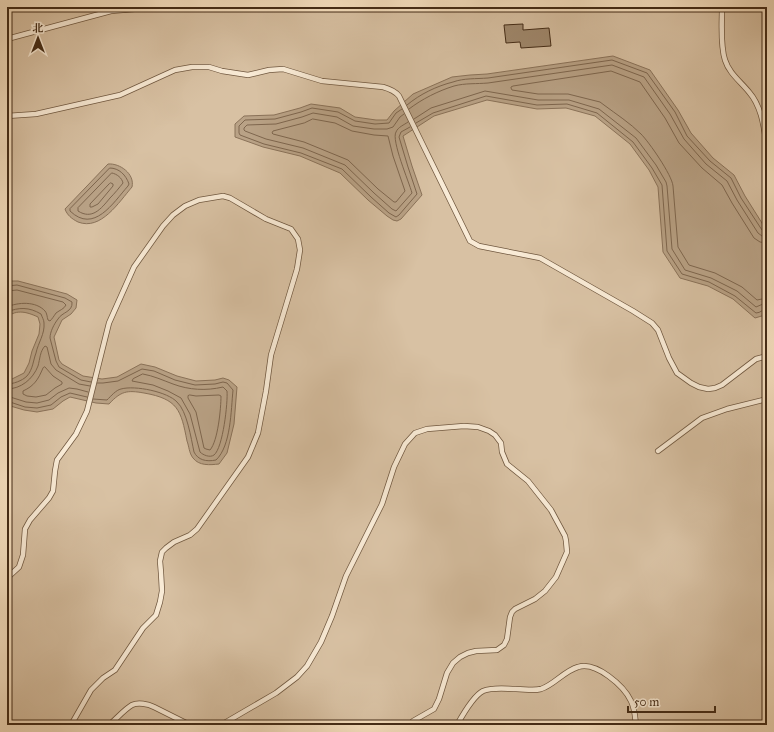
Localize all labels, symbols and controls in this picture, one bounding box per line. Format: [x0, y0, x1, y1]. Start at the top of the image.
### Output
north arrow [18, 18, 58, 58]
text: 北 [33, 22, 44, 35]
scale bar [628, 688, 715, 714]
text: 50 m [634, 695, 659, 709]

